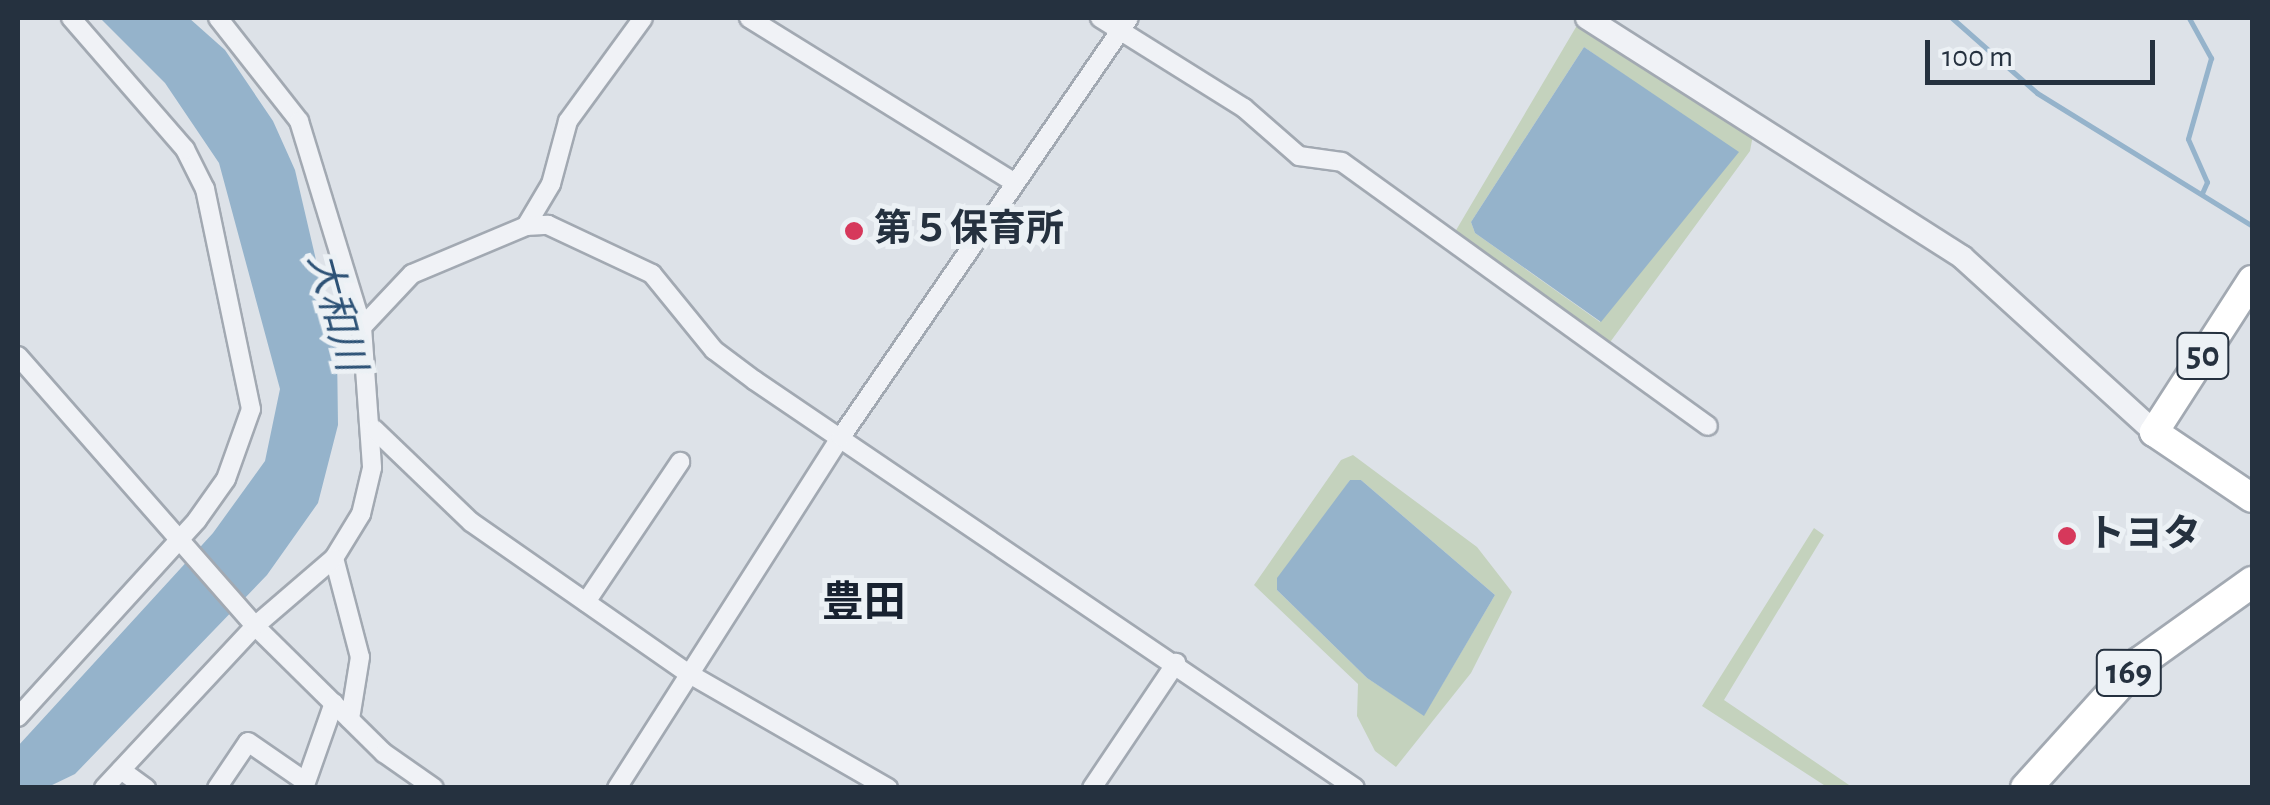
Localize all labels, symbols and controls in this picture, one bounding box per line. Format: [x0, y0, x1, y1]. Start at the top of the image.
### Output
scale bar [1930, 20, 2160, 82]
text: 100 m [1942, 42, 2013, 72]
place label: 第５保育所 [874, 208, 1064, 254]
marker: 第５保育所 [843, 220, 865, 242]
water label: 大和川 [297, 248, 375, 376]
road number: 50 [2176, 326, 2230, 386]
place label: トヨタ [2087, 513, 2201, 559]
marker: トヨタ [2056, 525, 2078, 547]
district label: 豊田 [822, 578, 906, 628]
road number: 169 [2094, 643, 2164, 703]

